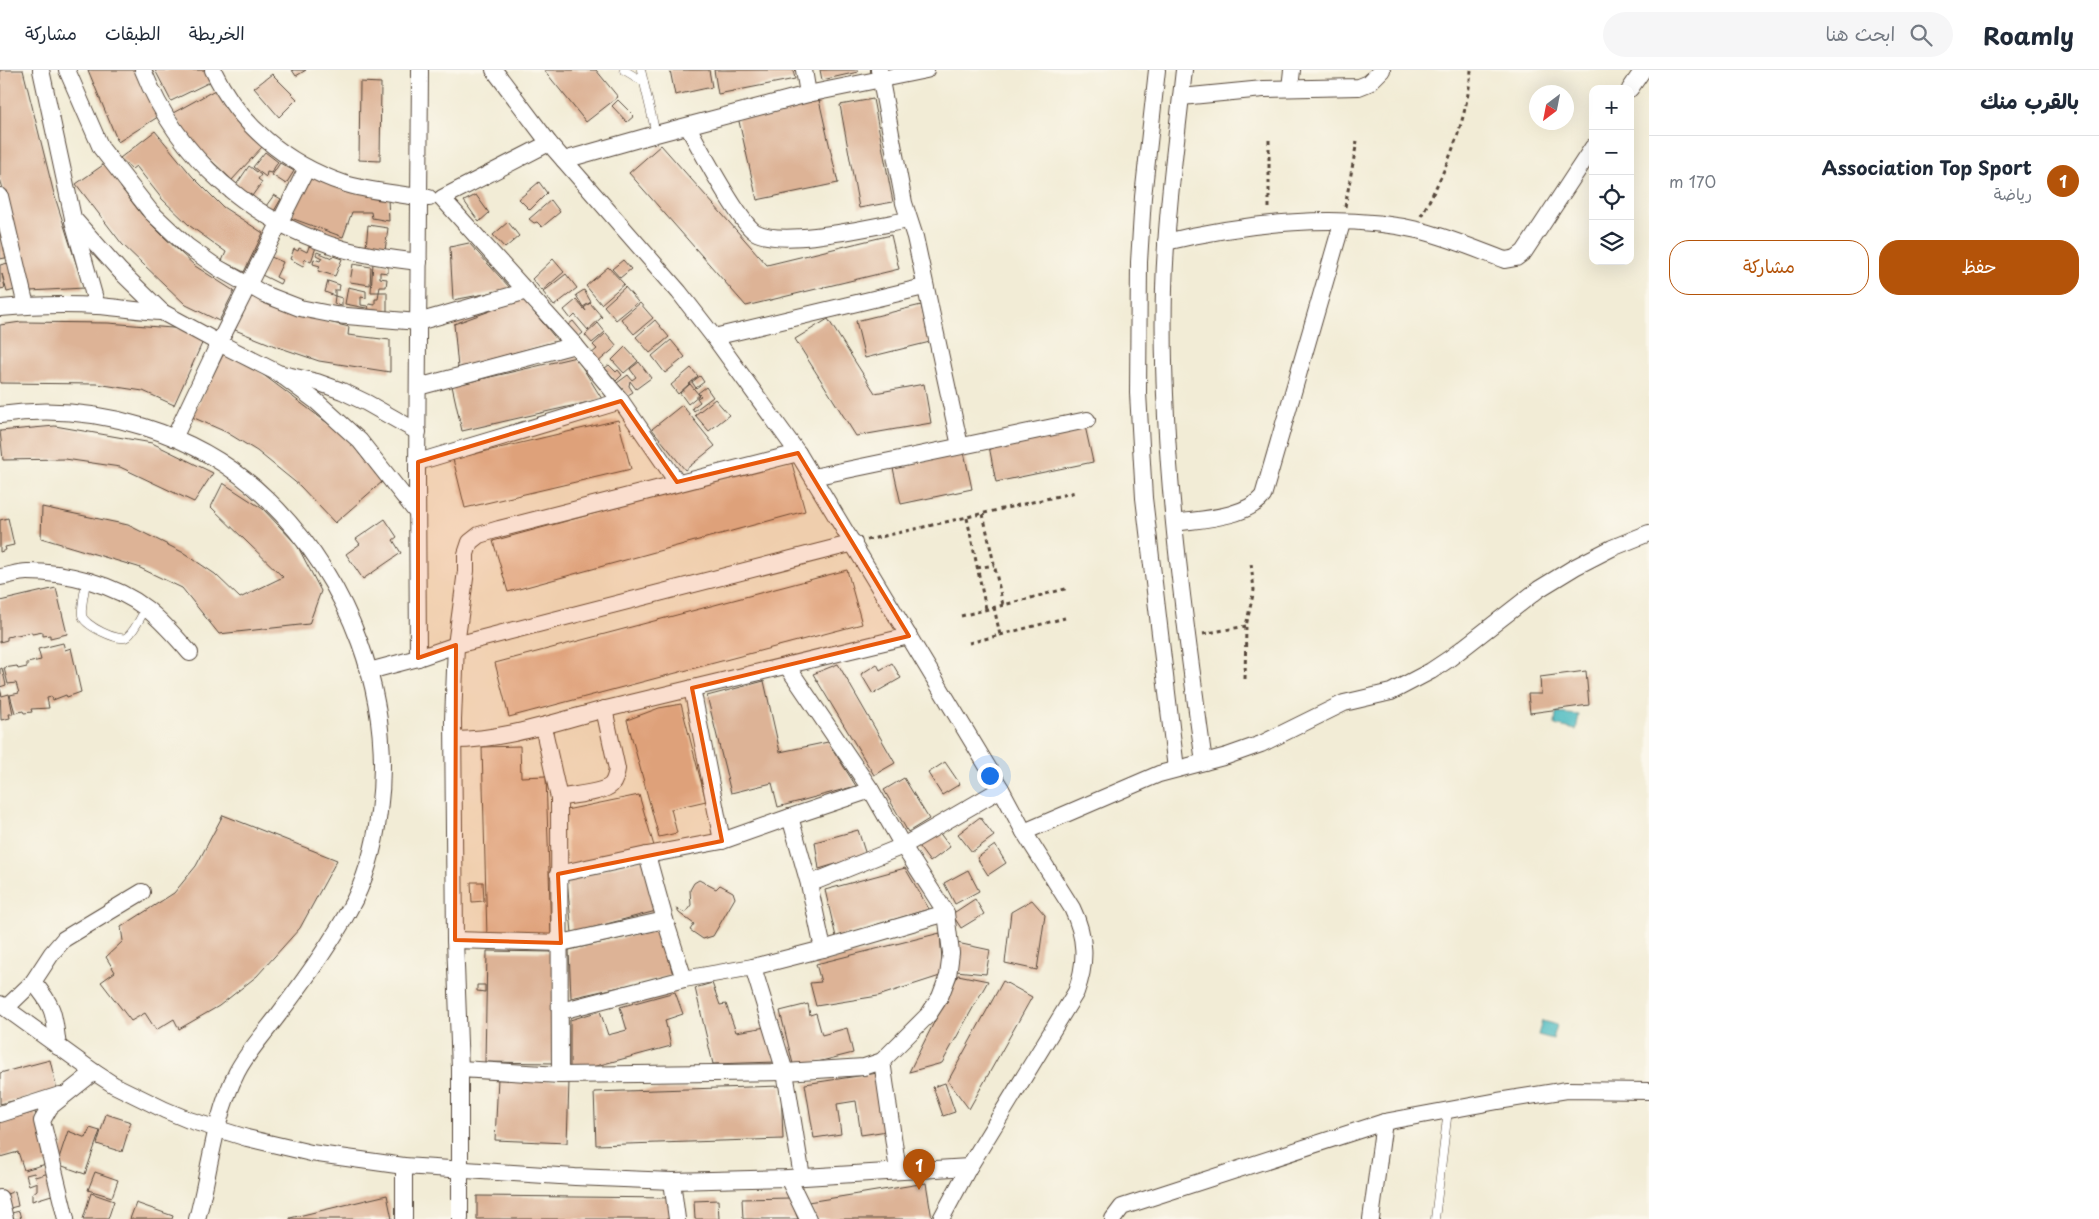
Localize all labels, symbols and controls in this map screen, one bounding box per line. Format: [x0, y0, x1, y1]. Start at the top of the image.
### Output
search box [1603, 12, 1953, 57]
text: Roamly [1983, 17, 2074, 53]
text: مشاركة [25, 19, 77, 46]
text: الطبقات [105, 19, 161, 46]
text: الخريطة [189, 19, 245, 46]
text: ابحث هنا [1826, 19, 1895, 47]
icon: search [1907, 21, 1935, 49]
text: بالقرب منك [1980, 84, 2079, 116]
north arrow [1529, 85, 1574, 130]
map controls [1589, 85, 1634, 265]
button: + [1589, 85, 1634, 130]
button: − [1589, 130, 1634, 175]
text: Association Top Sport [1822, 153, 2032, 181]
text: 170 m [1669, 169, 1716, 193]
text: 1 [2059, 169, 2067, 193]
button: locate [1589, 175, 1634, 220]
text: رياضة [1994, 181, 2032, 205]
button: layers [1589, 220, 1634, 265]
button: مشاركة [1669, 240, 1869, 295]
button: حفظ [1879, 240, 2079, 295]
your location [977, 763, 1003, 789]
pin: 1 [903, 1149, 935, 1190]

